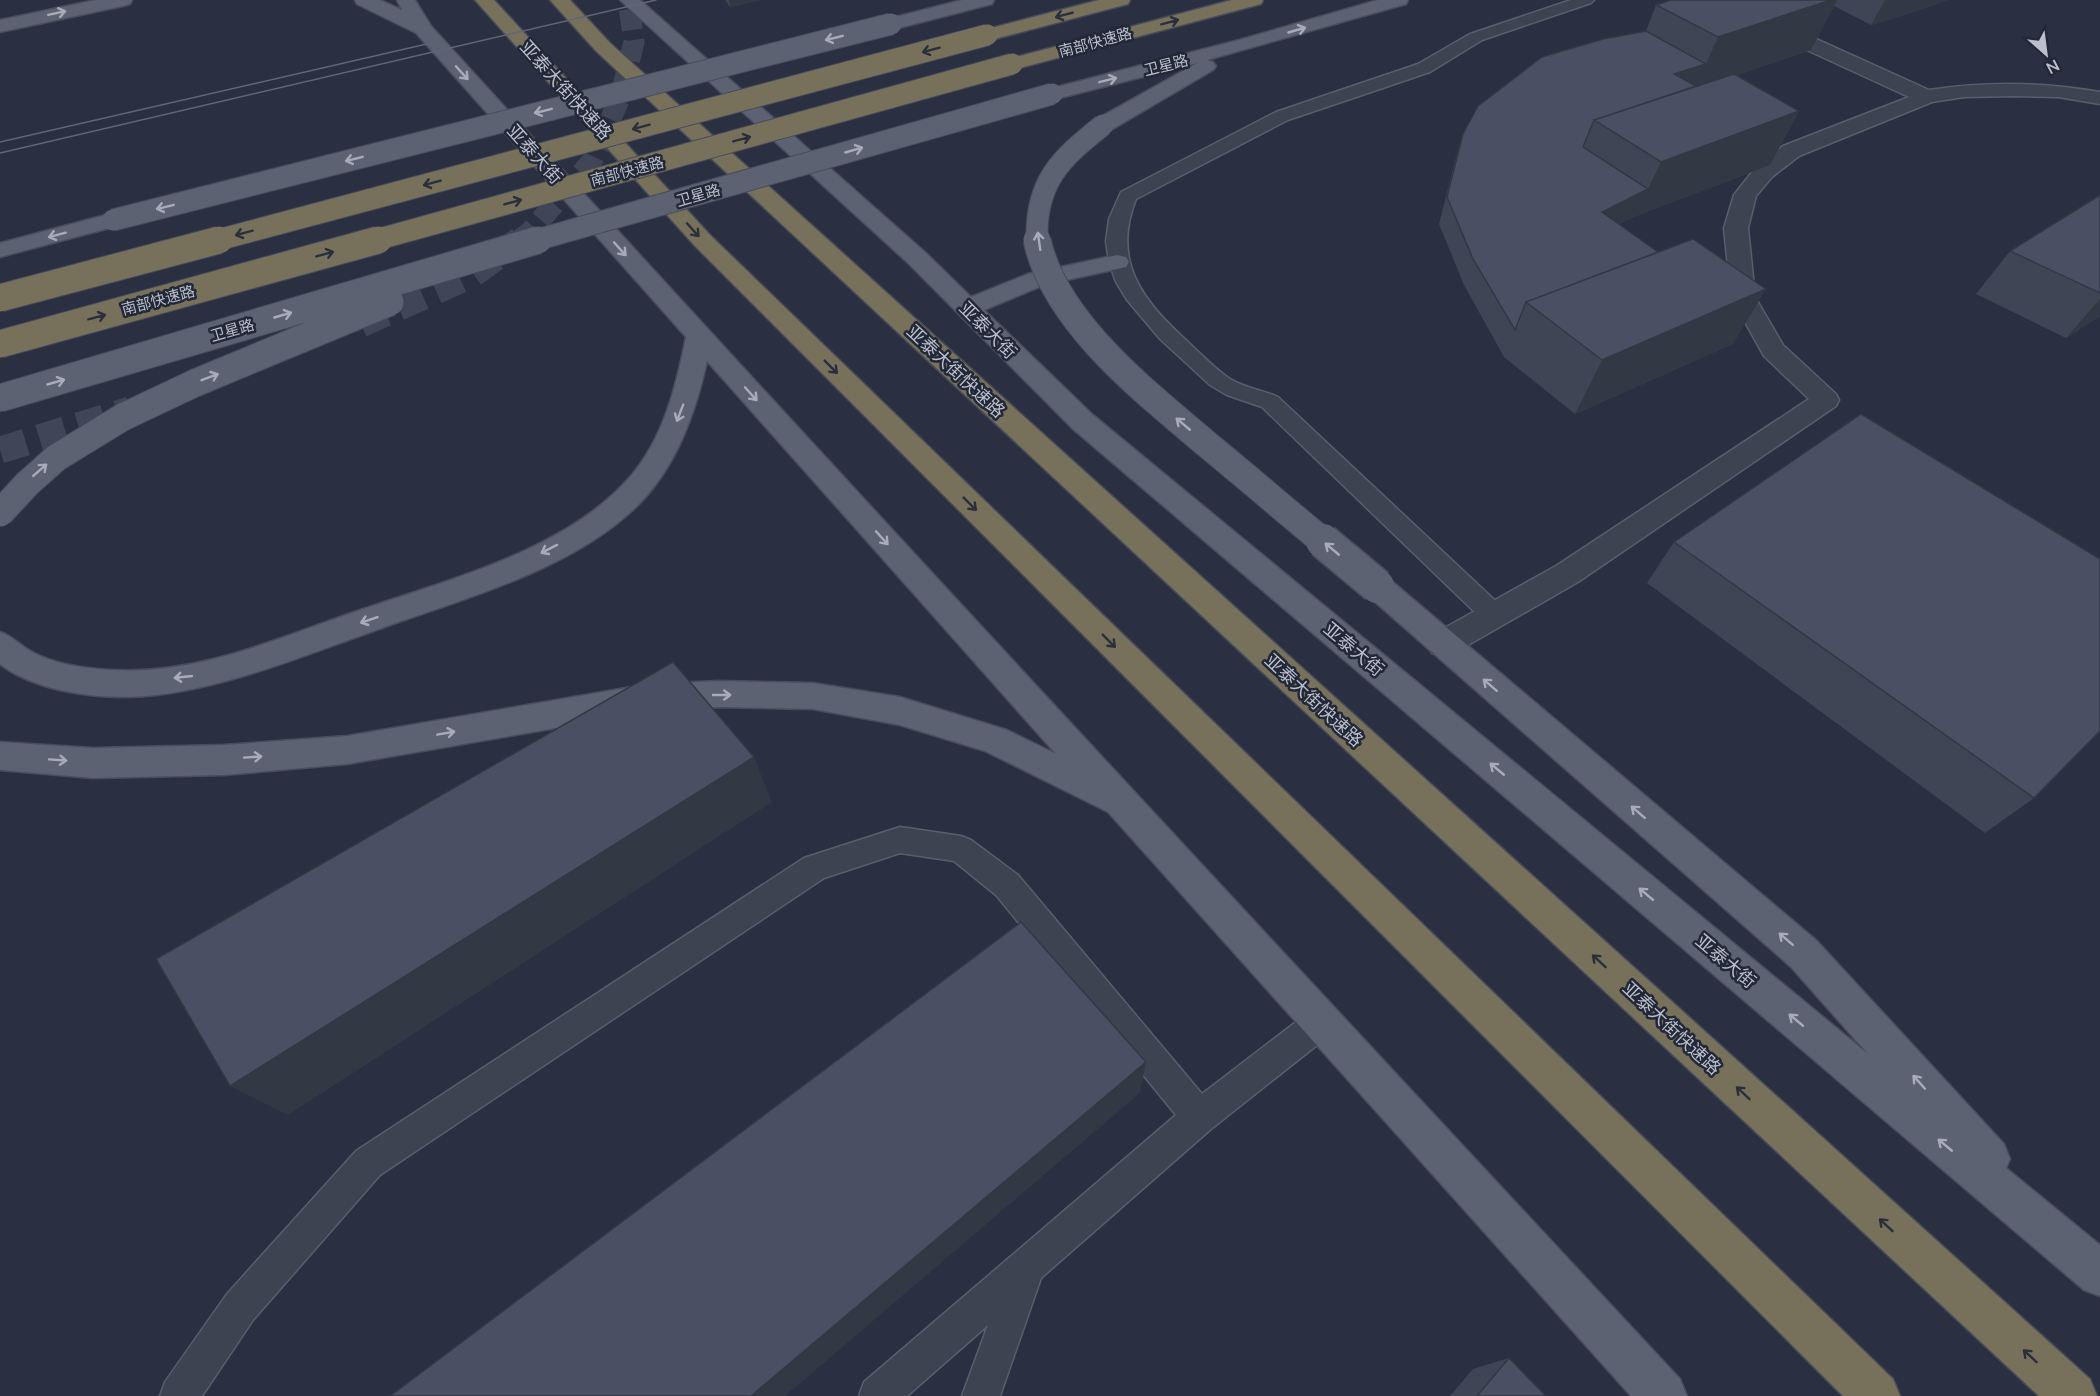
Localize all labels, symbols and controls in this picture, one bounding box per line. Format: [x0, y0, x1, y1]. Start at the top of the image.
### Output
one-way arrow [47, 7, 66, 19]
one-way arrow [1055, 9, 1074, 21]
one-way arrow [1160, 16, 1179, 28]
street label: 南部快速路 [1056, 23, 1134, 61]
one-way arrow [1287, 23, 1306, 35]
north arrow [2016, 24, 2076, 84]
one-way arrow [825, 32, 844, 44]
street label: 亚泰大街快速路 [515, 35, 617, 145]
one-way arrow [921, 45, 940, 56]
street label: 卫星路 [1142, 50, 1190, 80]
text: N [2043, 56, 2063, 79]
one-way arrow [455, 65, 469, 80]
one-way arrow [1098, 73, 1117, 85]
one-way arrow [534, 106, 553, 118]
street label: 亚泰大街 [502, 120, 568, 188]
one-way arrow [632, 122, 651, 134]
one-way arrow [732, 133, 751, 144]
one-way arrow [844, 144, 863, 155]
street label: 南部快速路 [588, 152, 666, 190]
one-way arrow [345, 154, 364, 166]
one-way arrow [423, 178, 442, 189]
street label: 卫星路 [674, 180, 722, 210]
one-way arrow [503, 196, 522, 207]
one-way arrow [156, 202, 175, 214]
one-way arrow [686, 222, 700, 237]
one-way arrow [234, 228, 253, 240]
one-way arrow [47, 230, 66, 241]
one-way arrow [1033, 232, 1044, 252]
one-way arrow [613, 241, 627, 256]
one-way arrow [315, 248, 334, 259]
street label: 南部快速路 [119, 281, 197, 319]
street label: 亚泰大街 [954, 296, 1022, 364]
one-way arrow [274, 309, 293, 320]
one-way arrow [87, 311, 106, 322]
street label: 卫星路 [208, 315, 256, 345]
street label: 亚泰大街快速路 [902, 320, 1010, 422]
one-way arrow [824, 360, 839, 374]
one-way arrow [200, 371, 219, 382]
one-way arrow [46, 376, 65, 387]
one-way arrow [744, 386, 758, 401]
one-way arrow [673, 403, 684, 422]
one-way arrow [1175, 417, 1191, 430]
one-way arrow [32, 463, 47, 477]
one-way arrow [963, 497, 978, 511]
one-way arrow [875, 530, 889, 545]
one-way arrow [1325, 542, 1340, 556]
one-way arrow [540, 544, 558, 556]
one-way arrow [360, 615, 379, 626]
street label: 亚泰大街 [1319, 617, 1389, 681]
one-way arrow [1102, 633, 1117, 648]
street label: 亚泰大街快速路 [1260, 649, 1368, 751]
one-way arrow [173, 672, 193, 683]
one-way arrow [1483, 678, 1498, 692]
one-way arrow [712, 689, 732, 701]
one-way arrow [436, 727, 456, 738]
one-way arrow [243, 752, 263, 763]
one-way arrow [48, 755, 68, 766]
one-way arrow [1490, 762, 1505, 776]
one-way arrow [1631, 805, 1646, 819]
one-way arrow [1638, 888, 1654, 901]
street label: 亚泰大街 [1691, 929, 1761, 993]
one-way arrow [1779, 932, 1794, 946]
one-way arrow [1592, 954, 1607, 968]
street label: 亚泰大街快速路 [1618, 977, 1726, 1079]
one-way arrow [1788, 1013, 1804, 1026]
one-way arrow [1912, 1074, 1926, 1089]
one-way arrow [1735, 1086, 1750, 1100]
one-way arrow [1937, 1138, 1953, 1151]
one-way arrow [1879, 1218, 1894, 1232]
one-way arrow [2023, 1350, 2038, 1364]

